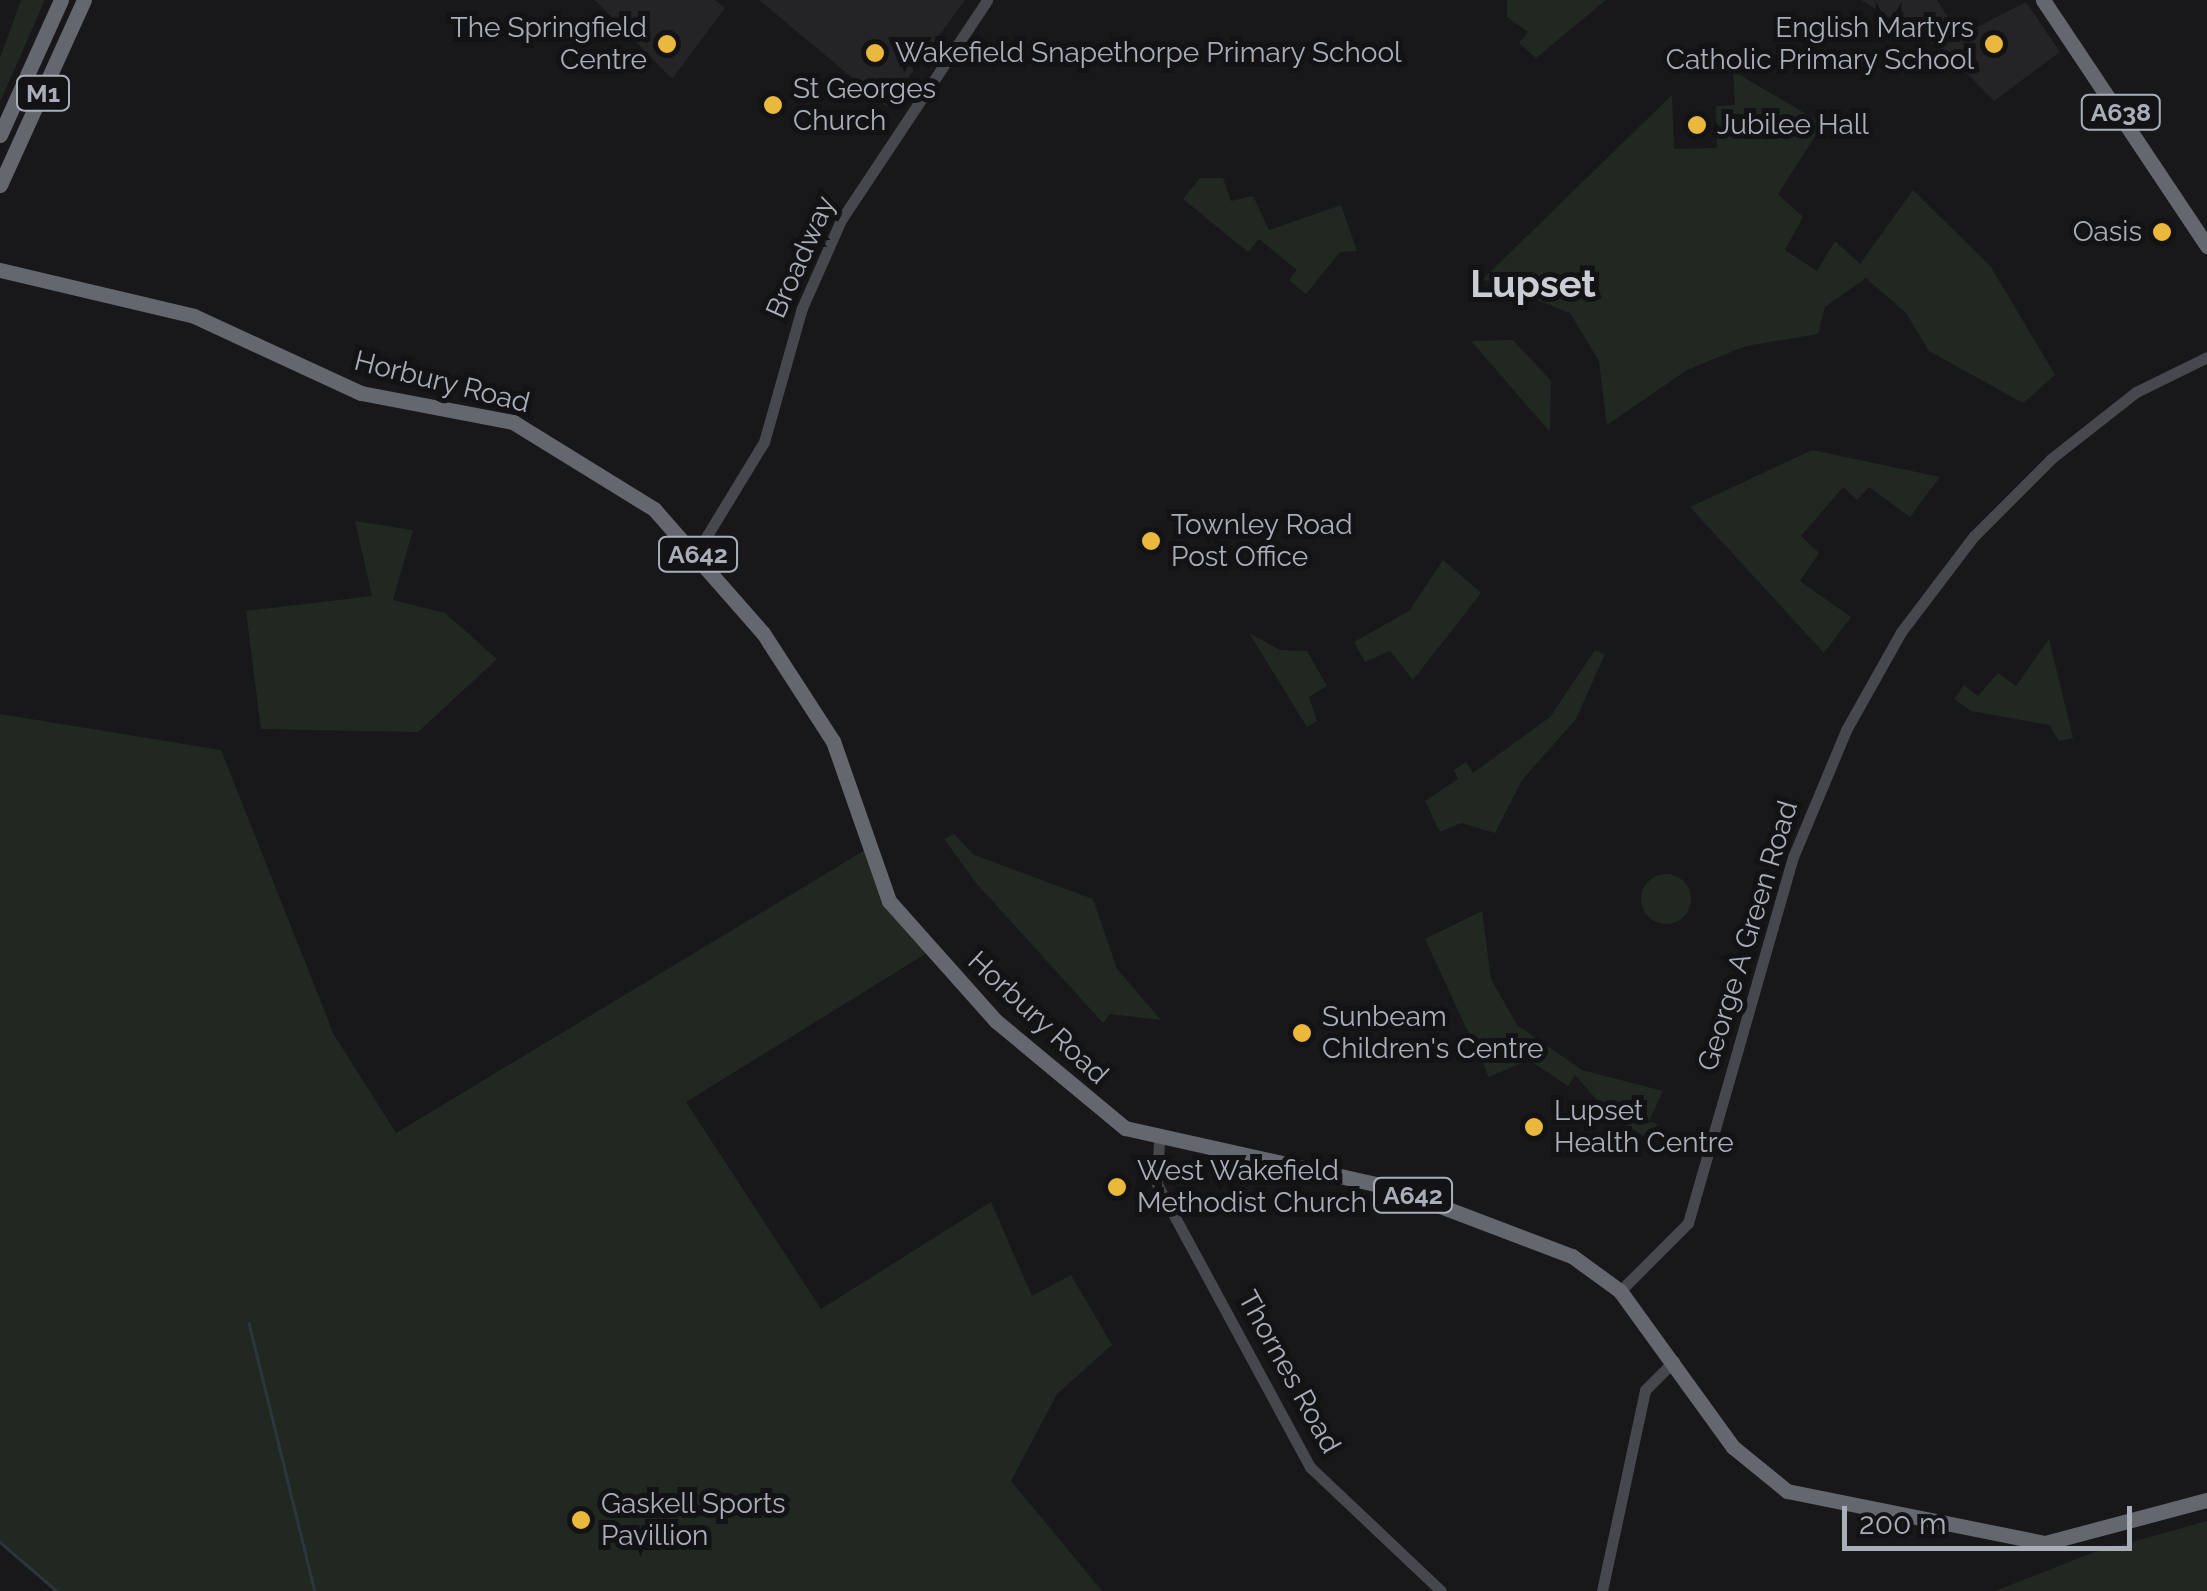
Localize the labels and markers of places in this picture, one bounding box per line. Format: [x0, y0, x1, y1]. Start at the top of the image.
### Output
place label: The Springfield Centre [451, 11, 647, 77]
place label: English Martyrs Catholic Primary School [1665, 11, 1974, 77]
marker: The Springfield Centre [656, 33, 678, 55]
marker: English Martyrs Catholic Primary School [1983, 33, 2005, 55]
place label: Wakefield Snapethorpe Primary School [895, 36, 1402, 70]
marker: Wakefield Snapethorpe Primary School [864, 42, 886, 64]
place label: St Georges Church [793, 72, 936, 138]
marker: St Georges Church [762, 94, 784, 116]
place label: Jubilee Hall [1717, 108, 1869, 142]
marker: Jubilee Hall [1686, 114, 1708, 136]
place label: Oasis [2073, 215, 2142, 249]
marker: Oasis [2151, 221, 2173, 243]
place label: Townley Road Post Office [1171, 508, 1353, 574]
marker: Townley Road Post Office [1140, 530, 1162, 552]
place label: Sunbeam Children's Centre [1322, 1000, 1543, 1066]
marker: Sunbeam Children's Centre [1291, 1022, 1313, 1044]
place label: Lupset Health Centre [1554, 1094, 1734, 1160]
marker: Lupset Health Centre [1523, 1116, 1545, 1138]
place label: West Wakefield Methodist Church [1137, 1154, 1367, 1220]
marker: West Wakefield Methodist Church [1106, 1176, 1128, 1198]
place label: Gaskell Sports Pavillion [601, 1487, 786, 1553]
marker: Gaskell Sports Pavillion [570, 1509, 592, 1531]

